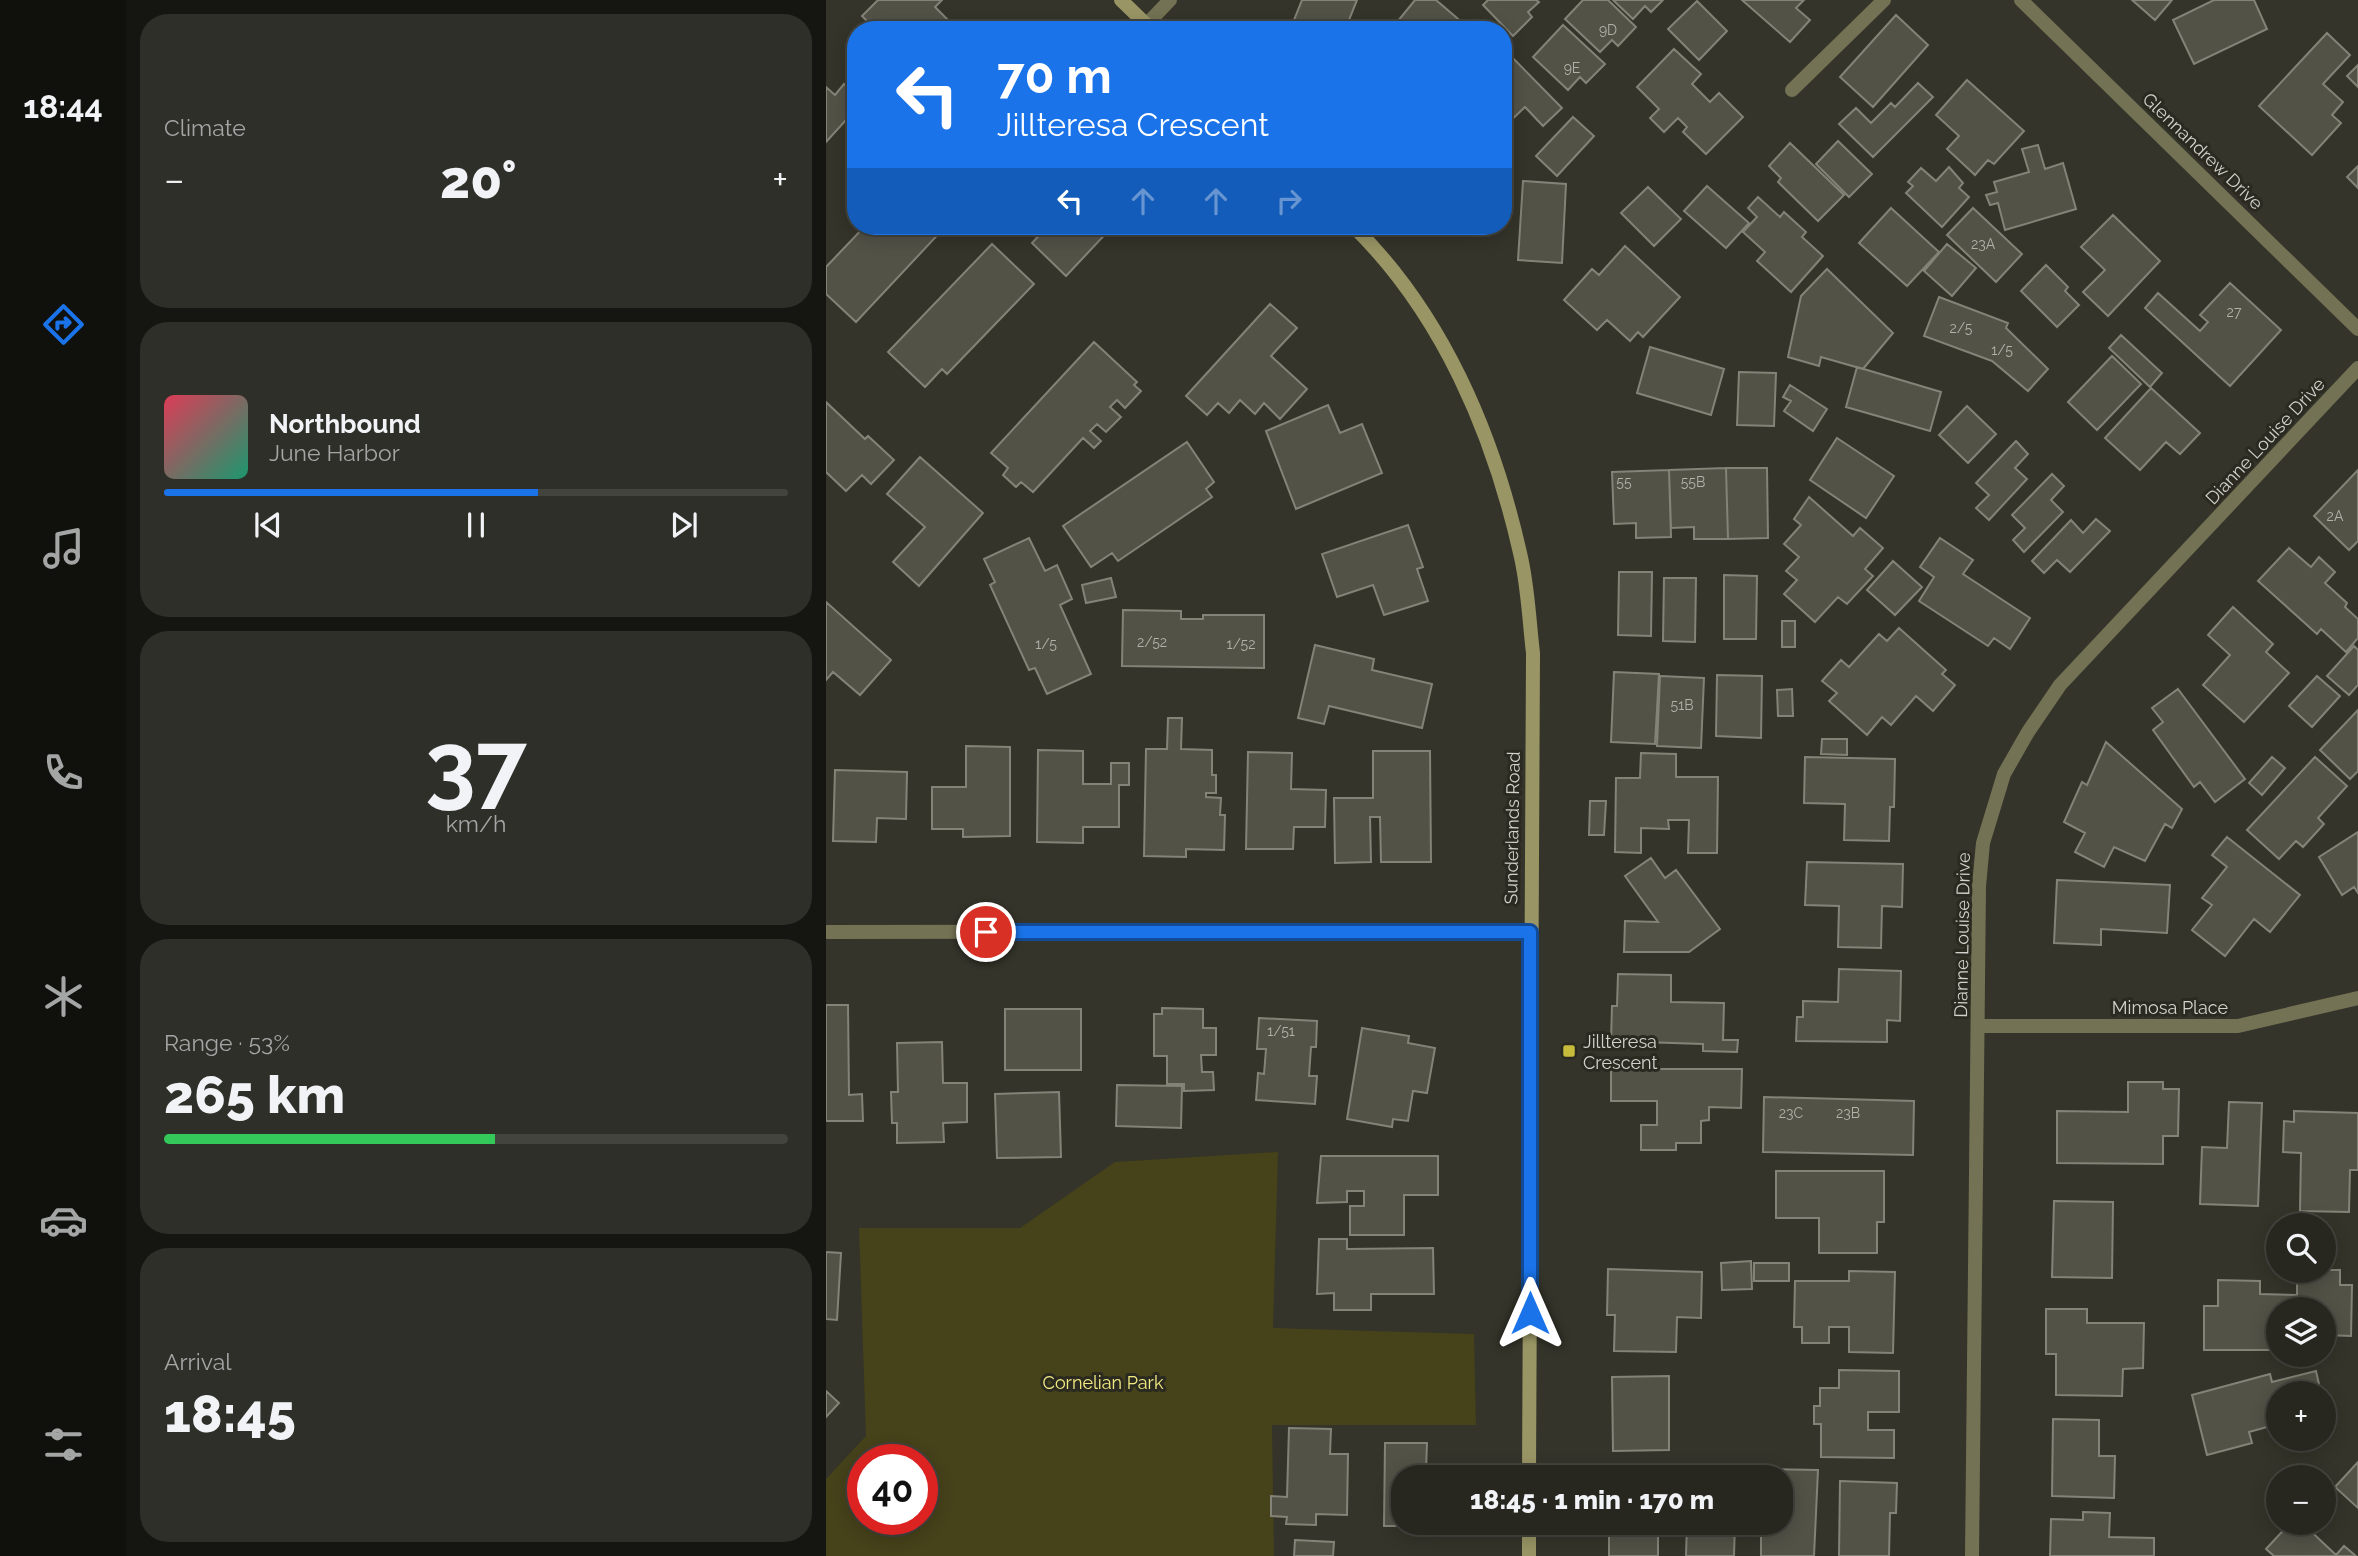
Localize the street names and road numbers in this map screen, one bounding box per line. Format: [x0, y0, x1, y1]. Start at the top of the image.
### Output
street label: Glennandrew Drive [2139, 88, 2268, 214]
street label: Dianne Louise Drive [2201, 373, 2329, 509]
street label: Sunderlands Road [1500, 751, 1524, 905]
street label: Dianne Louise Drive [1950, 852, 1974, 1018]
street label: Mimosa Place [2112, 997, 2229, 1018]

